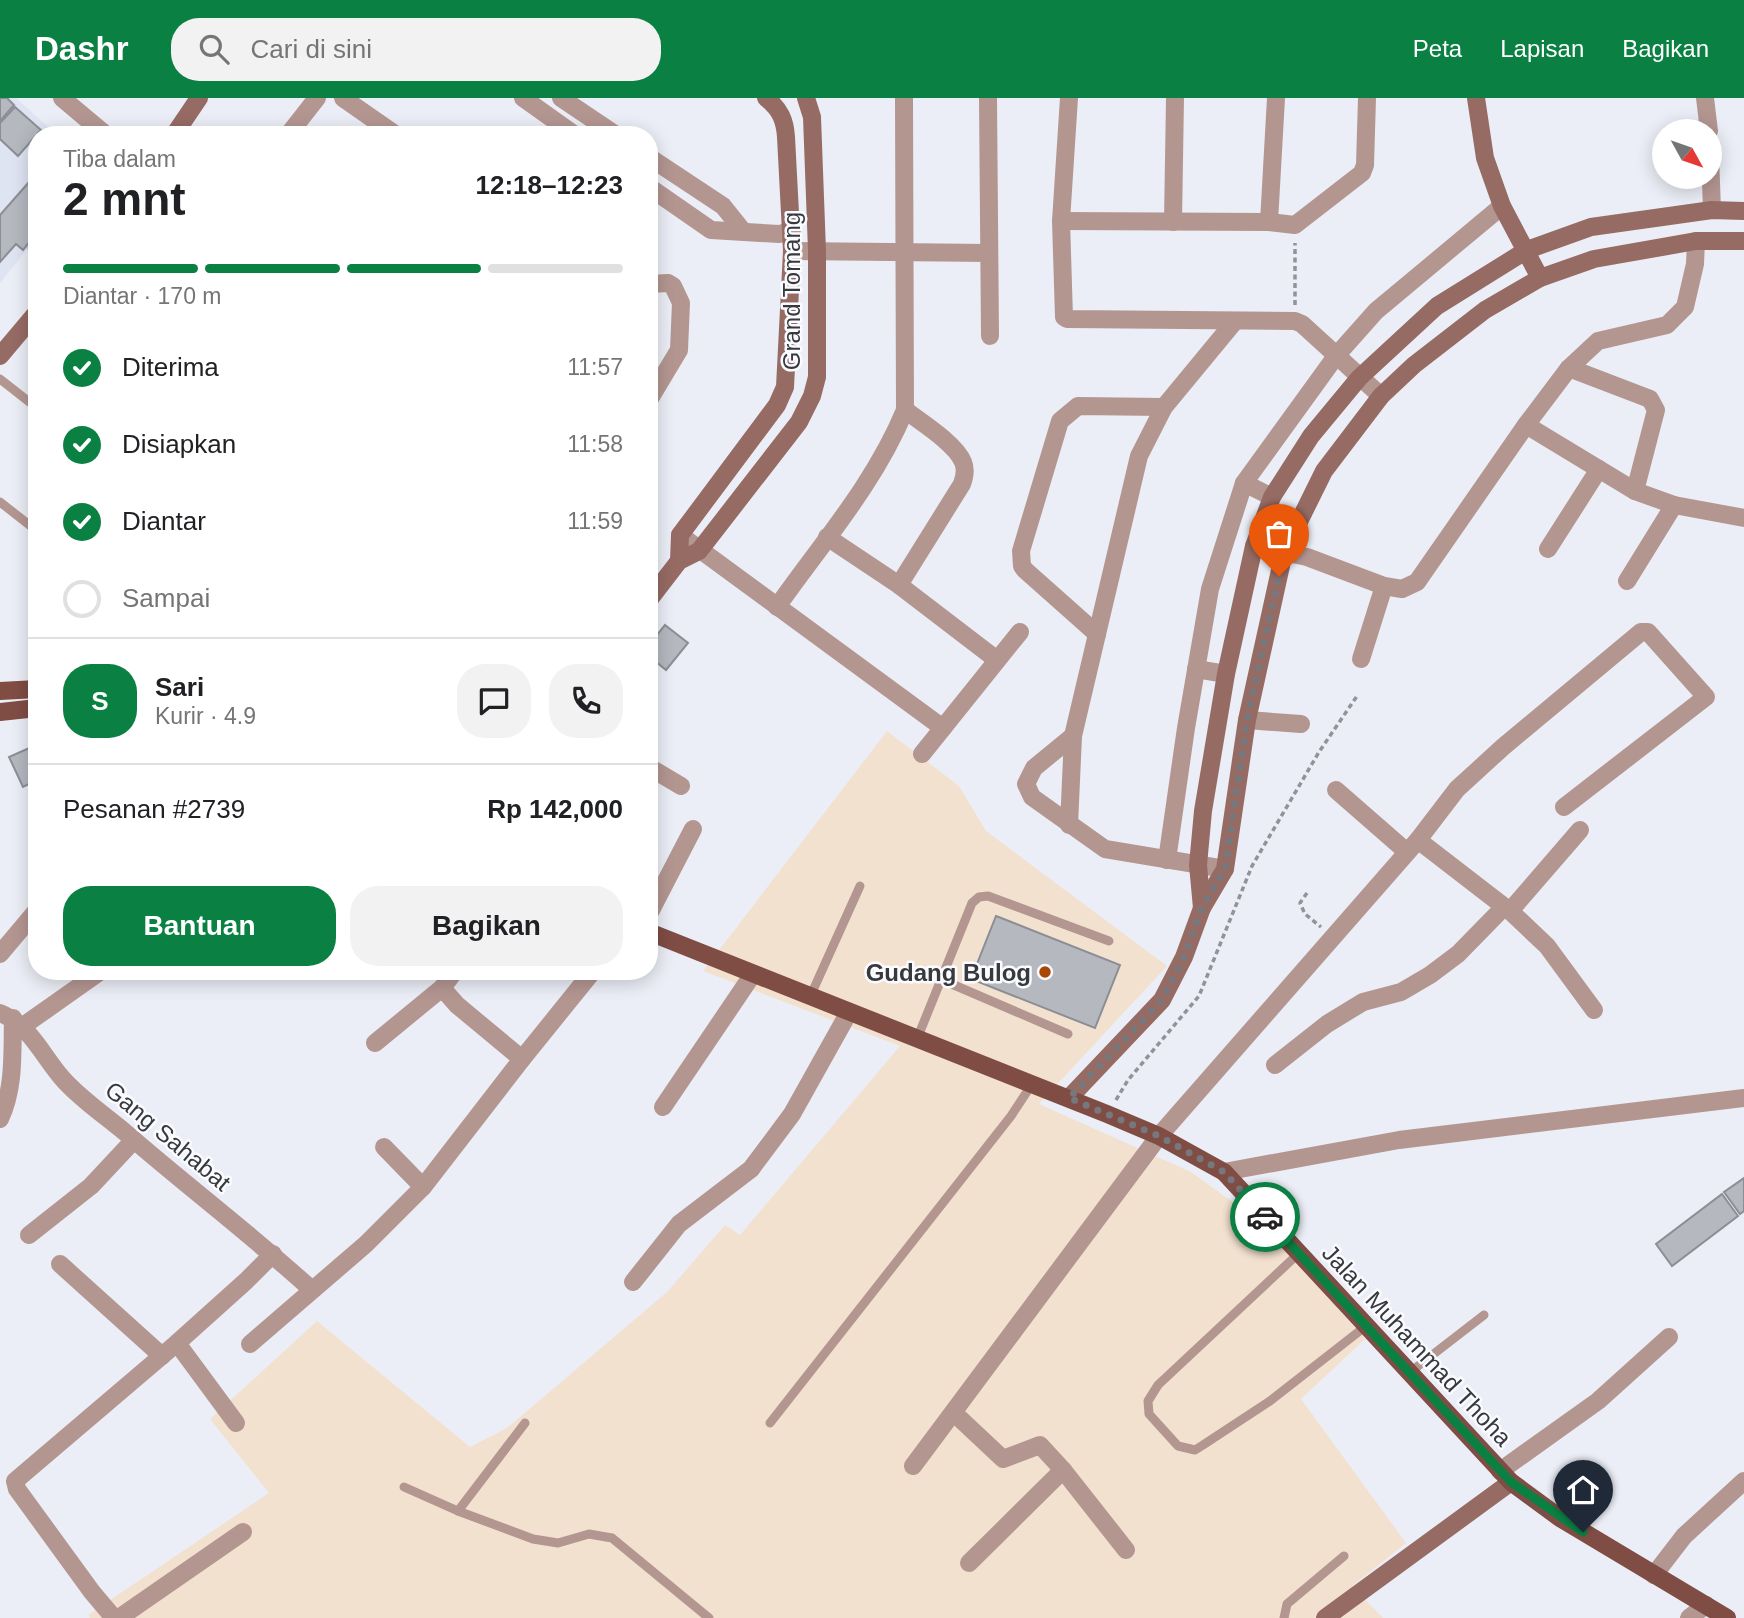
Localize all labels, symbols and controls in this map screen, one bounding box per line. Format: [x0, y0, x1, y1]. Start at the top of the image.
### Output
search box [171, 18, 661, 81]
text: Dashr [35, 30, 129, 67]
icon: search [195, 30, 233, 68]
text: Cari di sini [251, 34, 372, 64]
text: Peta [1413, 35, 1462, 62]
text: Lapisan [1500, 35, 1584, 62]
text: Bagikan [1622, 35, 1709, 62]
north arrow [1652, 119, 1722, 189]
map controls [1652, 119, 1722, 189]
text: Tiba dalam [63, 146, 176, 172]
text: 12:18–12:23 [476, 170, 623, 200]
text: 2 mnt [63, 173, 186, 225]
street label: Grand Tomang [778, 212, 805, 370]
text: Diantar · 170 m [63, 283, 222, 309]
icon: check [63, 349, 101, 387]
text: Diterima [122, 352, 219, 382]
text: 11:57 [567, 354, 623, 380]
icon: check [63, 426, 101, 464]
text: Disiapkan [122, 429, 236, 459]
text: 11:58 [567, 431, 623, 457]
icon: check [63, 503, 101, 541]
pin [1249, 504, 1309, 576]
text: Diantar [122, 506, 206, 536]
text: 11:59 [567, 508, 623, 534]
icon: bag [1260, 515, 1298, 553]
text: Sampai [122, 583, 210, 613]
button: chat [457, 664, 531, 738]
button: phone [549, 664, 623, 738]
text: Sari [155, 672, 204, 702]
text: S [91, 686, 109, 716]
text: Kurir · 4.9 [155, 703, 256, 729]
text: Pesanan #2739 [63, 794, 245, 824]
text: Rp 142,000 [487, 794, 623, 824]
button: Bantuan [63, 886, 336, 966]
button: Bagikan [350, 886, 623, 966]
place label: Gudang Bulog [866, 959, 1031, 986]
marker: Gudang Bulog [1037, 964, 1053, 980]
street label: Gang Sahabat [100, 1076, 236, 1196]
courier [1230, 1182, 1300, 1252]
icon: car [1246, 1198, 1284, 1236]
street label: Jalan Muhammad Thoha [1317, 1239, 1518, 1452]
pin [1553, 1460, 1613, 1532]
icon: home [1564, 1471, 1602, 1509]

